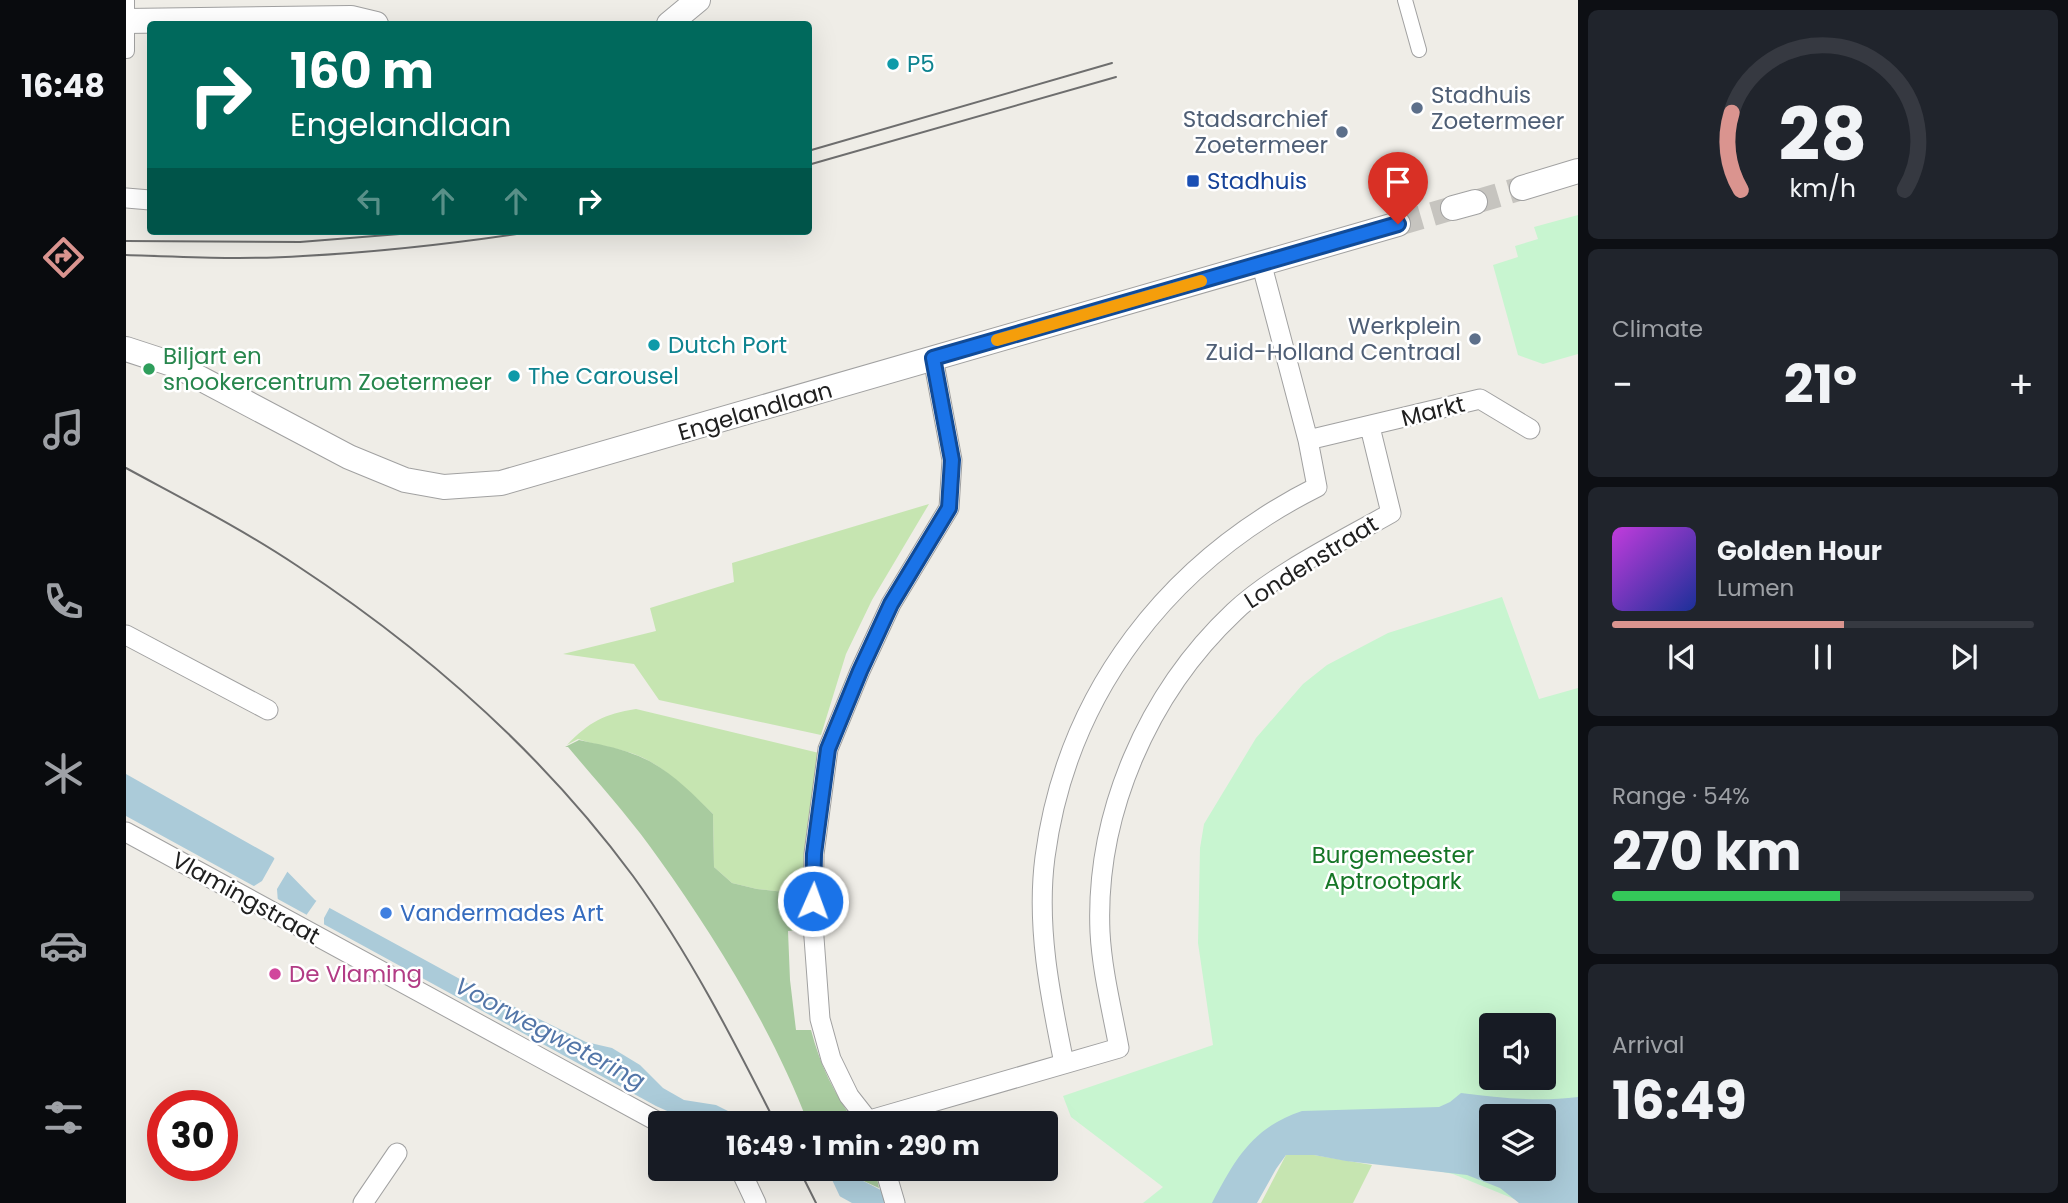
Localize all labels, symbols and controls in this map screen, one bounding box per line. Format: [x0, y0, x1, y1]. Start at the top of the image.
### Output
text: 160 m [290, 37, 434, 105]
place label: P5 [907, 48, 935, 80]
icon: right [175, 49, 266, 140]
marker: P5 [885, 56, 901, 72]
text: 16:48 [21, 63, 105, 108]
place label: Stadhuis Zoetermeer [1431, 79, 1564, 137]
text: 28 [1779, 85, 1867, 186]
marker: Stadhuis Zoetermeer [1409, 100, 1425, 116]
text: Engelandlaan [290, 102, 512, 147]
place label: Stadsarchief Zoetermeer [1183, 103, 1328, 161]
marker: Stadsarchief Zoetermeer [1334, 124, 1350, 140]
pin [1368, 152, 1428, 224]
icon: arrive [1379, 163, 1417, 201]
place label: Stadhuis [1207, 165, 1307, 197]
text: km/h [1790, 171, 1856, 206]
marker: Stadhuis [1185, 173, 1201, 189]
icon: left [351, 182, 389, 220]
icon: ahead [424, 182, 462, 220]
icon: ahead [497, 182, 535, 220]
icon: right [570, 182, 608, 220]
icon: directions [39, 233, 88, 282]
place label: Werkplein Zuid-Holland Centraal [1206, 310, 1461, 368]
text: Climate [1612, 313, 1703, 345]
place label: Dutch Port [668, 329, 787, 361]
marker: Werkplein Zuid-Holland Centraal [1467, 331, 1483, 347]
marker: Dutch Port [646, 337, 662, 353]
place label: Biljart en snookercentrum Zoetermeer [163, 340, 492, 398]
text: 21° [1784, 348, 1857, 421]
text: − [1612, 358, 1633, 411]
text: + [2008, 358, 2034, 411]
place label: The Carousel [528, 360, 679, 392]
marker: Biljart en snookercentrum Zoetermeer [141, 361, 157, 377]
marker: The Carousel [506, 368, 522, 384]
street label: Engelandlaan [674, 374, 836, 448]
street label: Markt [1398, 388, 1468, 434]
icon: music [39, 405, 88, 454]
street label: Londenstraat [1238, 508, 1384, 616]
text: Golden Hour [1717, 533, 1882, 569]
text: Lumen [1717, 572, 1794, 604]
icon: phone [39, 577, 88, 626]
icon: previous [1663, 638, 1701, 676]
icon: pause [1804, 638, 1842, 676]
icon: next [1945, 638, 1983, 676]
icon: climate [39, 749, 88, 798]
text: Range · 54% [1612, 780, 1750, 812]
text: 270 km [1612, 815, 1802, 888]
park label: Burgemeester Aptrootpark [1312, 839, 1474, 897]
street label: Vlamingstraat [166, 844, 326, 952]
position arrow [776, 864, 850, 938]
place label: Vandermades Art [400, 897, 604, 929]
marker: Vandermades Art [378, 905, 394, 921]
icon: car [39, 921, 88, 970]
place label: De Vlaming [289, 958, 422, 990]
marker: De Vlaming [267, 966, 283, 982]
water label: Voorwegwetering [449, 969, 651, 1097]
map controls [1479, 1013, 1556, 1181]
button: sound [1479, 1013, 1556, 1090]
text: Arrival [1612, 1029, 1684, 1061]
text: 16:49 [1612, 1064, 1747, 1137]
speed limit sign: 30 [147, 1090, 238, 1181]
icon: filters [39, 1093, 88, 1142]
button: layers [1479, 1104, 1556, 1181]
text: 16:49 · 1 min · 290 m [726, 1128, 980, 1164]

